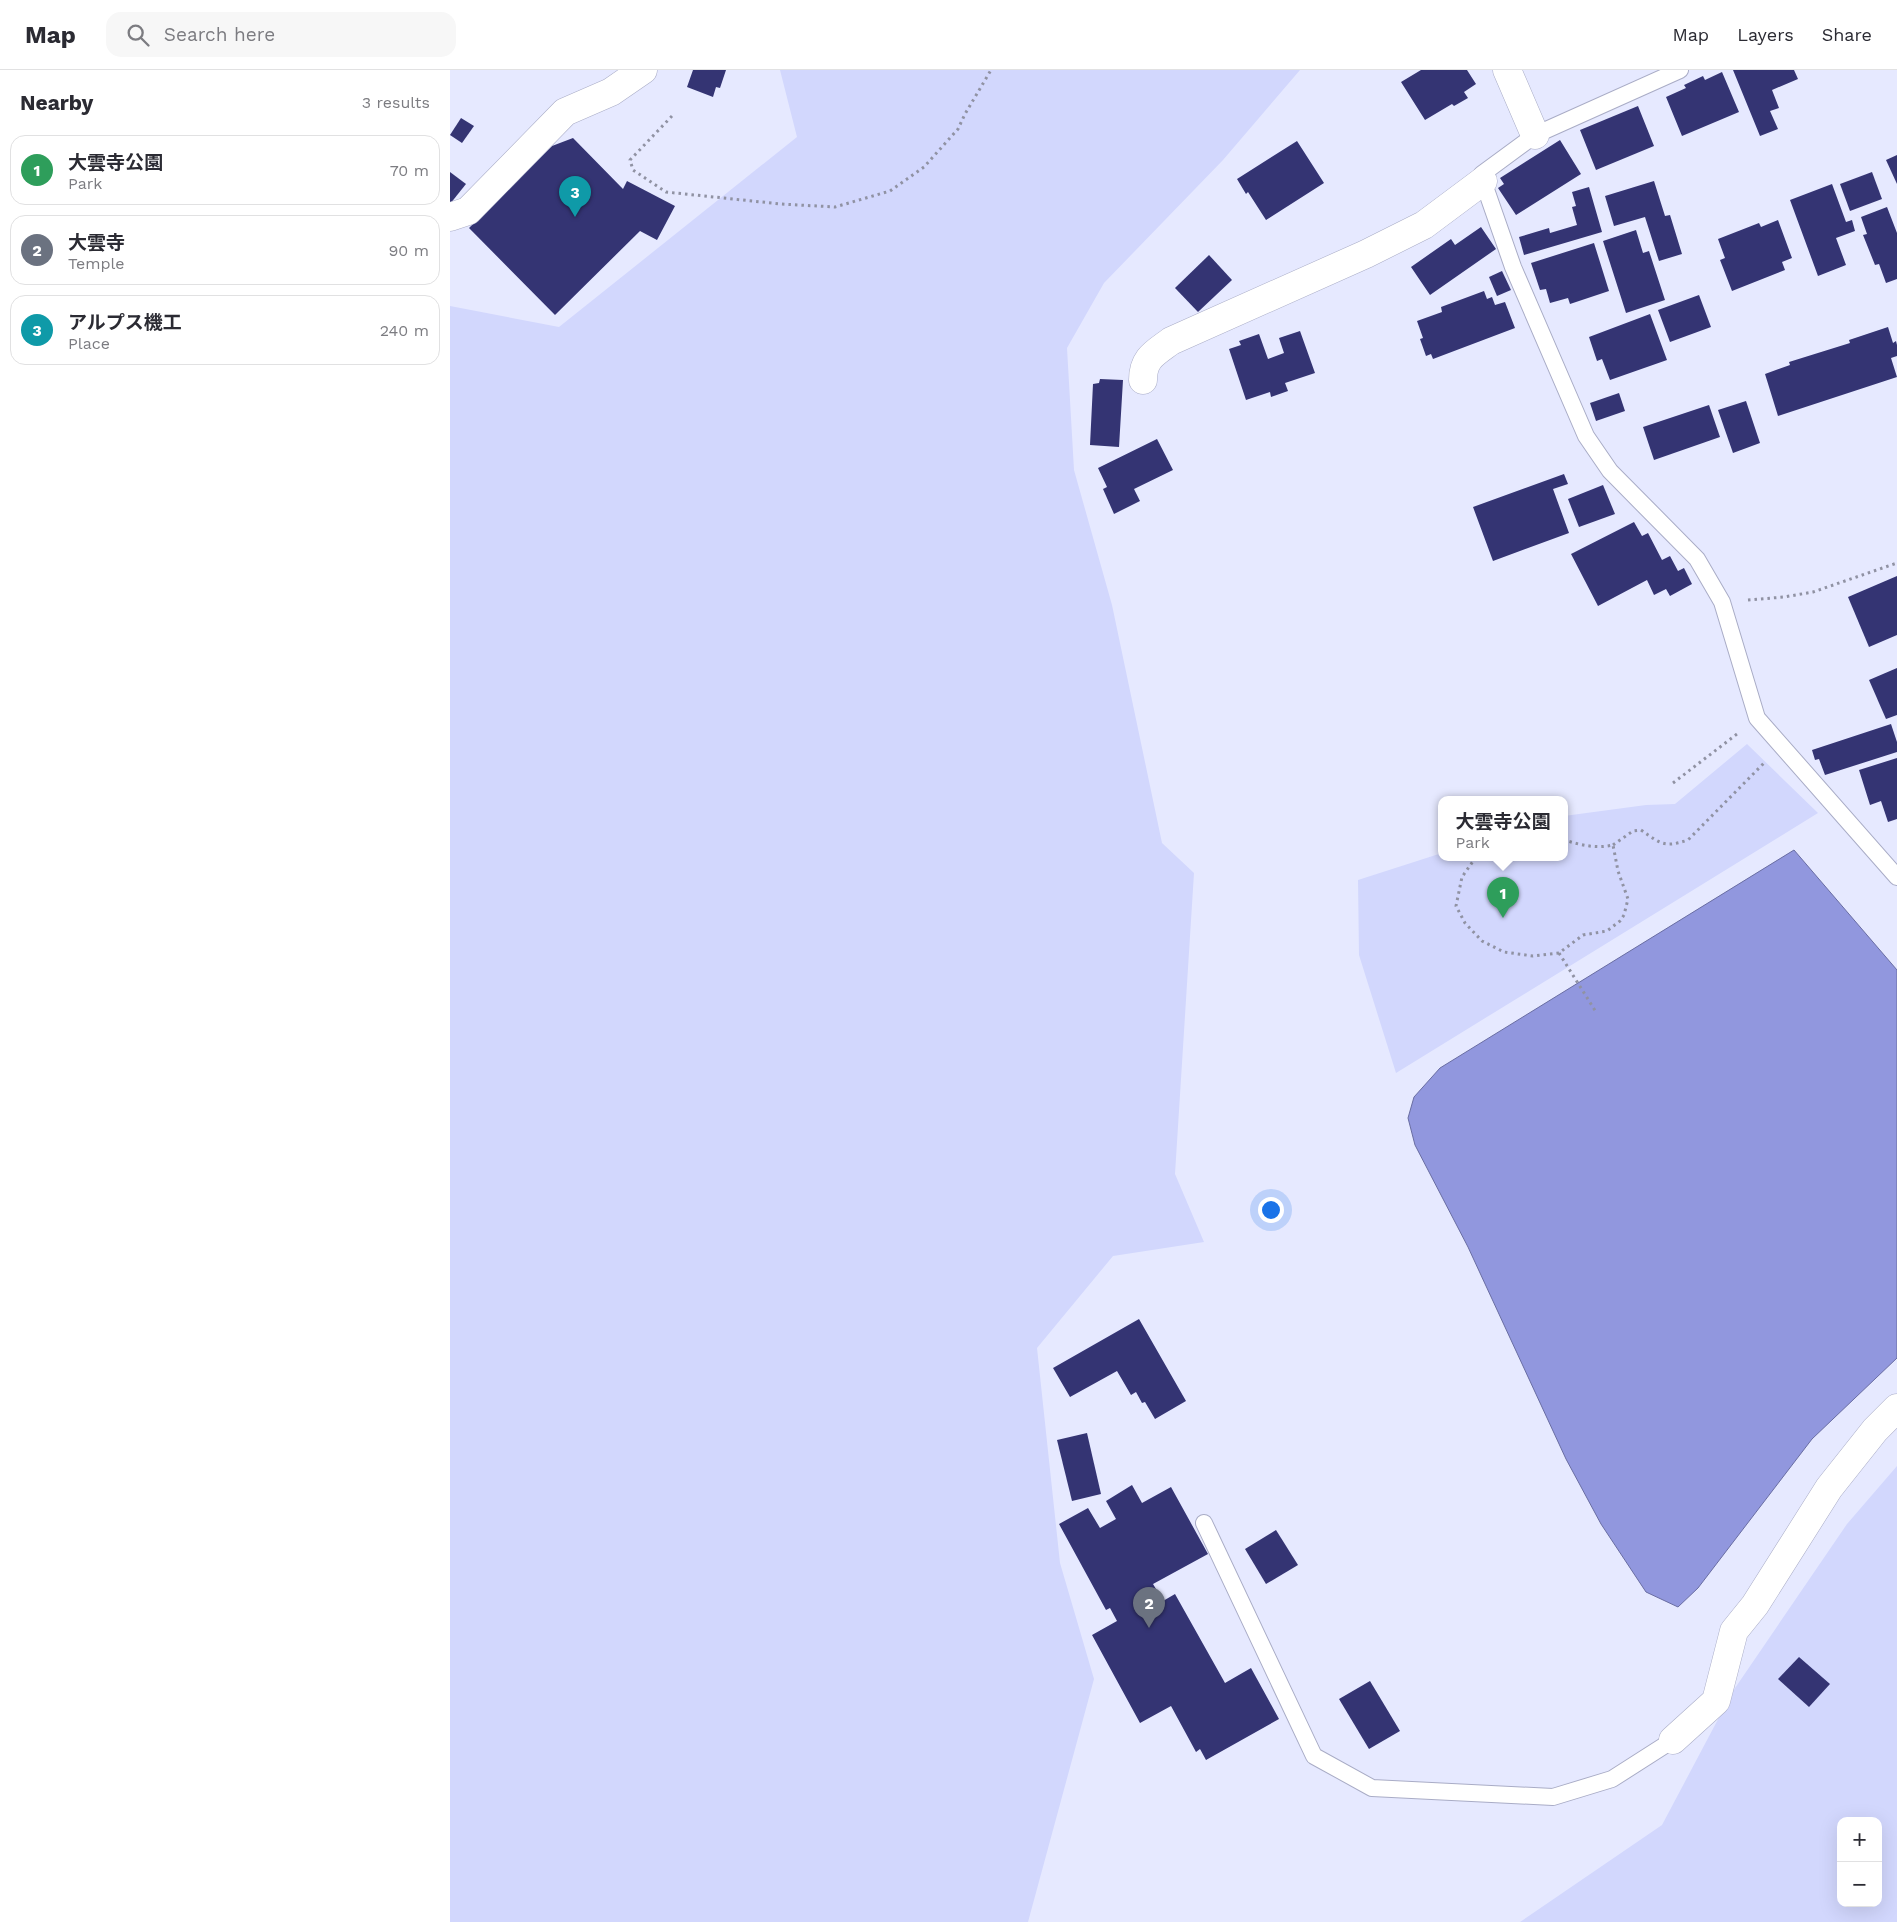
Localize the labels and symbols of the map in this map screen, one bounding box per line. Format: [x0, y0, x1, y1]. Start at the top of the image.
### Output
pin: 3 [559, 176, 591, 217]
pin: 1 [1487, 877, 1519, 918]
your location [1258, 1197, 1284, 1223]
pin: 2 [1133, 1587, 1165, 1628]

